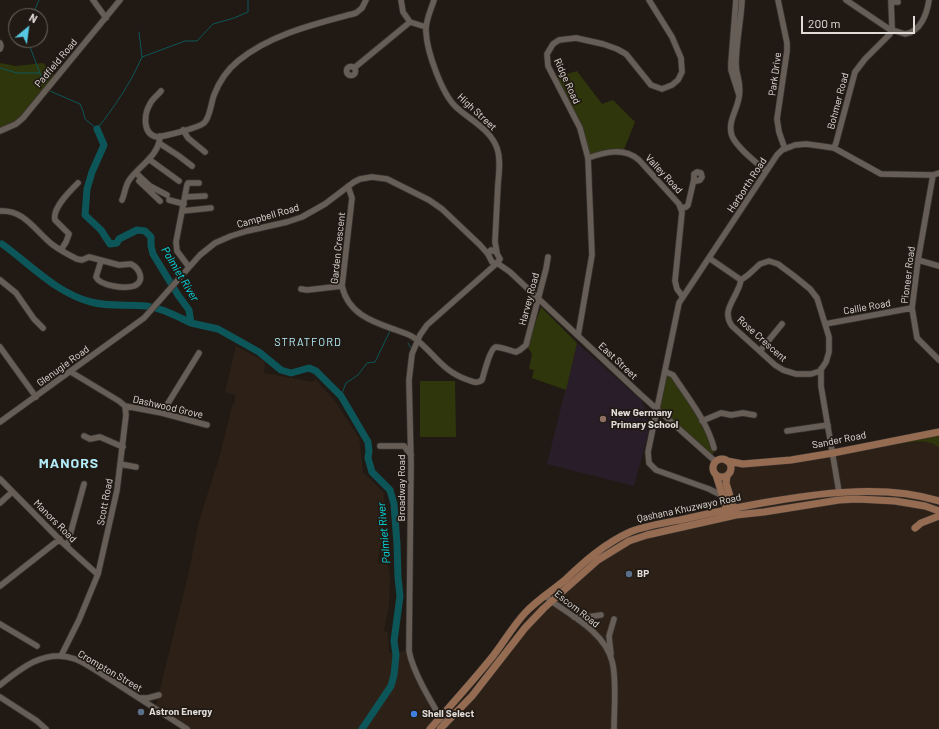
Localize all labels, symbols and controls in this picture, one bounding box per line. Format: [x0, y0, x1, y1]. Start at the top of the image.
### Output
north arrow [8, 8, 48, 48]
scale bar [803, 8, 917, 34]
text: N [27, 10, 40, 25]
text: 200 m [808, 16, 840, 30]
street label: Padfield Road [32, 36, 80, 90]
street label: Park Drive [766, 51, 784, 97]
street label: Ridge Road [551, 56, 583, 106]
street label: Bohmer Road [825, 71, 851, 131]
street label: High Street [455, 91, 499, 133]
street label: Valley Road [643, 152, 685, 196]
street label: Harborth Road [725, 155, 769, 215]
street label: Campbell Road [235, 201, 301, 231]
street label: Garden Crescent [328, 211, 348, 285]
water label: Palmiet River [159, 244, 201, 304]
street label: Pioneer Road [899, 246, 917, 304]
street label: Harvey Road [516, 271, 542, 327]
street label: Callie Road [842, 297, 892, 317]
street label: Rose Crescent [735, 313, 789, 365]
district label: STRATFORD [274, 335, 342, 349]
street label: East Street [596, 340, 640, 382]
street label: Glenugie Road [34, 343, 92, 389]
street label: Dashwood Grove [132, 393, 204, 421]
place label: New Germany Primary School [611, 407, 678, 430]
marker: New Germany Primary School [598, 414, 608, 424]
street label: Sander Road [811, 429, 867, 451]
district label: MANORS [39, 455, 99, 471]
street label: Broadway Road [396, 455, 408, 521]
street label: Scott Road [95, 477, 115, 527]
street label: Qashana Khuzwayo Road [636, 491, 742, 525]
street label: Manors Road [31, 497, 79, 545]
water label: Palmiet River [375, 502, 393, 564]
place label: BP [637, 568, 649, 580]
marker: BP [624, 569, 634, 579]
street label: Escom Road [552, 588, 602, 630]
street label: Crompton Street [76, 648, 144, 694]
place label: Astron Energy [149, 706, 212, 718]
marker: Astron Energy [136, 707, 146, 717]
place label: Shell Select [422, 708, 474, 720]
marker: Shell Select [409, 709, 419, 719]

